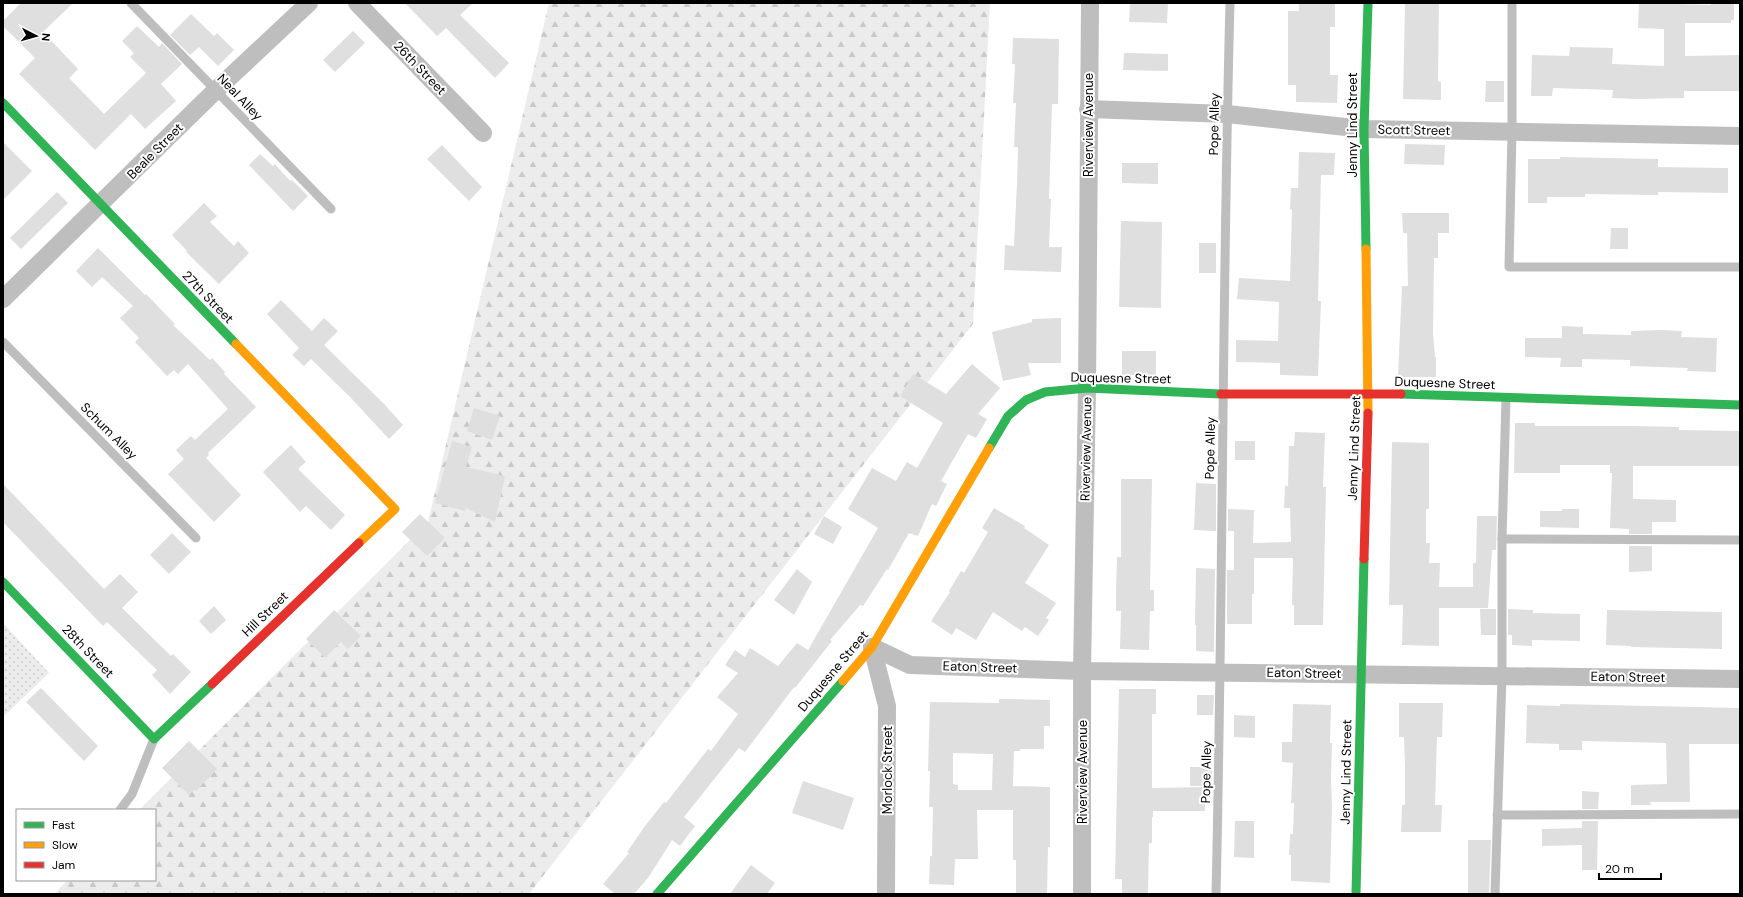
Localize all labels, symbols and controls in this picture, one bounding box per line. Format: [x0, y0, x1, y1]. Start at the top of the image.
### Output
north arrow [16, 16, 56, 56]
text: N [39, 32, 53, 42]
street label: 26th Street [390, 37, 450, 99]
street label: Neal Alley [214, 70, 266, 124]
street label: Jenny Lind Street [1344, 72, 1361, 178]
street label: Riverview Avenue [1080, 73, 1097, 177]
street label: Pope Alley [1205, 93, 1223, 155]
street label: Beale Street [123, 119, 187, 183]
street label: Scott Street [1377, 121, 1451, 139]
street label: 27th Street [179, 267, 237, 327]
street label: Duquesne Street [1070, 369, 1172, 387]
street label: Duquesne Street [1394, 373, 1496, 393]
street label: Jenny Lind Street [1344, 395, 1364, 501]
street label: Riverview Avenue [1077, 397, 1095, 501]
street label: Schum Alley [77, 399, 141, 463]
street label: Pope Alley [1201, 417, 1219, 479]
street label: Hill Street [238, 588, 292, 640]
street label: 28th Street [58, 621, 118, 681]
street label: Duquesne Street [794, 627, 872, 715]
street label: Eaton Street [942, 657, 1018, 677]
street label: Eaton Street [1267, 664, 1341, 682]
street label: Eaton Street [1591, 668, 1665, 686]
street label: Jenny Lind Street [1337, 719, 1355, 825]
street label: Riverview Avenue [1074, 720, 1091, 824]
street label: Morlock Street [879, 726, 896, 814]
street label: Pope Alley [1197, 741, 1215, 803]
legend [16, 809, 156, 881]
text: Fast [52, 817, 75, 833]
text: Slow [52, 837, 78, 853]
scale bar [1599, 855, 1661, 881]
text: Jam [52, 857, 75, 873]
text: 20 m [1605, 861, 1634, 877]

